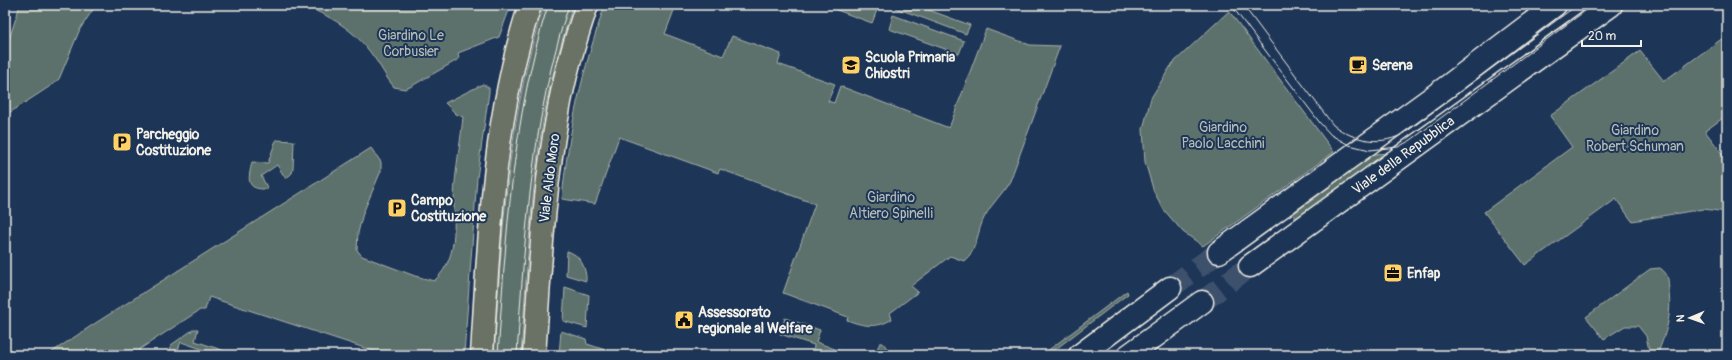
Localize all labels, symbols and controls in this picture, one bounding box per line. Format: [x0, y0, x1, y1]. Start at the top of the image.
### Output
scale bar [1582, 22, 1641, 48]
park label: Giardino Le Corbusier [378, 27, 444, 60]
text: 20 m [1588, 29, 1617, 44]
place label: Scuola Primaria Chiostri [865, 49, 956, 82]
school or university icon: Scuola Primaria Chiostri [840, 54, 862, 76]
cafe icon: Serena [1347, 54, 1369, 76]
place label: Serena [1372, 57, 1413, 74]
street label: Viale della Repubblica [1349, 112, 1458, 198]
park label: Giardino Paolo Lacchini [1181, 119, 1265, 152]
park label: Giardino Robert Schuman [1586, 122, 1684, 155]
place label: Parcheggio Costituzione [136, 126, 212, 159]
parking icon: Parcheggio Costituzione [111, 131, 133, 153]
street label: Viale Aldo Moro [536, 132, 563, 224]
park label: Giardino Altiero Spinelli [849, 189, 933, 222]
place label: Campo Costituzione [411, 192, 487, 225]
parking icon: Campo Costituzione [386, 197, 408, 219]
office icon: Enfap [1382, 262, 1404, 284]
place label: Enfap [1407, 265, 1441, 282]
north arrow [1670, 298, 1710, 338]
place label: Assessorato regionale al Welfare [698, 304, 814, 337]
public building icon: Assessorato regionale al Welfare [673, 309, 695, 331]
text: N [1674, 314, 1687, 322]

